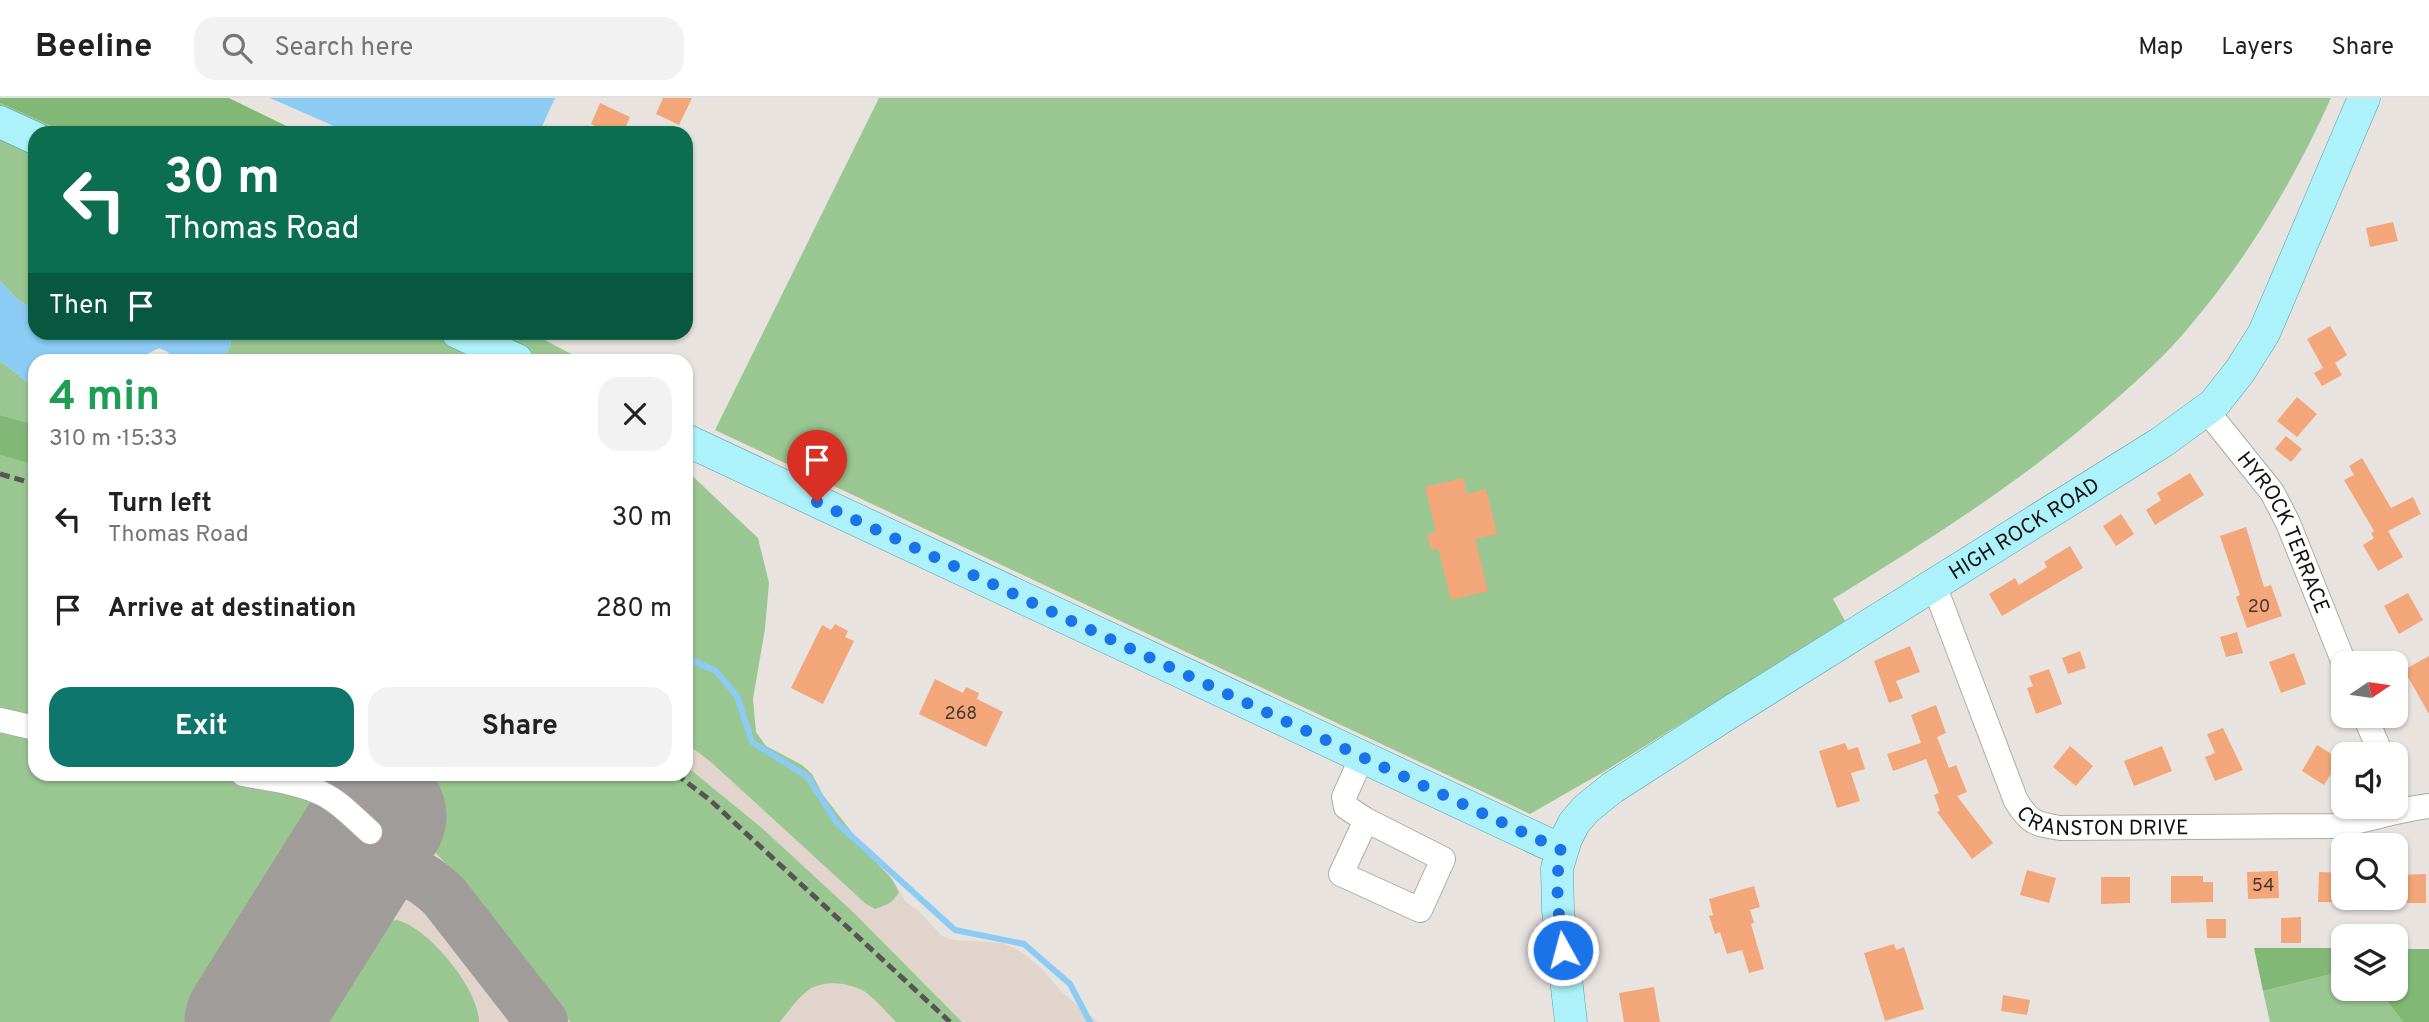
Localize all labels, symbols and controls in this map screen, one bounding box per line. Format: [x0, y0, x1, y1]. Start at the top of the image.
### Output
search box [194, 17, 684, 80]
text: Beeline [35, 27, 152, 69]
icon: search [218, 29, 256, 67]
text: Search here [274, 32, 413, 65]
text: Map [2138, 33, 2183, 63]
text: Layers [2221, 33, 2293, 63]
text: Share [2331, 33, 2394, 63]
text: 30 m [164, 149, 280, 211]
icon: left [49, 154, 140, 245]
text: Thomas Road [164, 210, 360, 250]
icon: arrive [122, 287, 160, 325]
text: Then [49, 290, 108, 323]
text: 4 min [49, 372, 160, 425]
button: close [598, 377, 672, 451]
text: 310 m · 15:33 [49, 425, 178, 454]
pin [787, 430, 847, 502]
icon: arrive [798, 441, 836, 479]
street label: HYROCK TERRACE [2230, 447, 2335, 618]
street label: HIGH ROCK ROAD [1945, 472, 2105, 587]
text: Turn left [108, 488, 212, 521]
icon: left [49, 500, 87, 538]
text: 30 m [612, 502, 672, 535]
text: Thomas Road [108, 521, 249, 550]
icon: arrive [49, 591, 87, 629]
text: Arrive at destination [108, 593, 356, 626]
text: 280 m [596, 593, 672, 626]
house number: 20 [2248, 596, 2270, 619]
north arrow [2331, 651, 2408, 728]
map controls [2331, 651, 2408, 1001]
button: Exit [49, 687, 354, 767]
button: Share [368, 687, 672, 767]
house number: 268 [945, 703, 977, 726]
button: sound [2331, 742, 2408, 819]
street label: CRANSTON DRIVE [2009, 801, 2189, 843]
button: search [2331, 833, 2408, 910]
house number: 54 [2252, 875, 2274, 898]
position arrow [1526, 913, 1600, 987]
button: layers [2331, 924, 2408, 1001]

